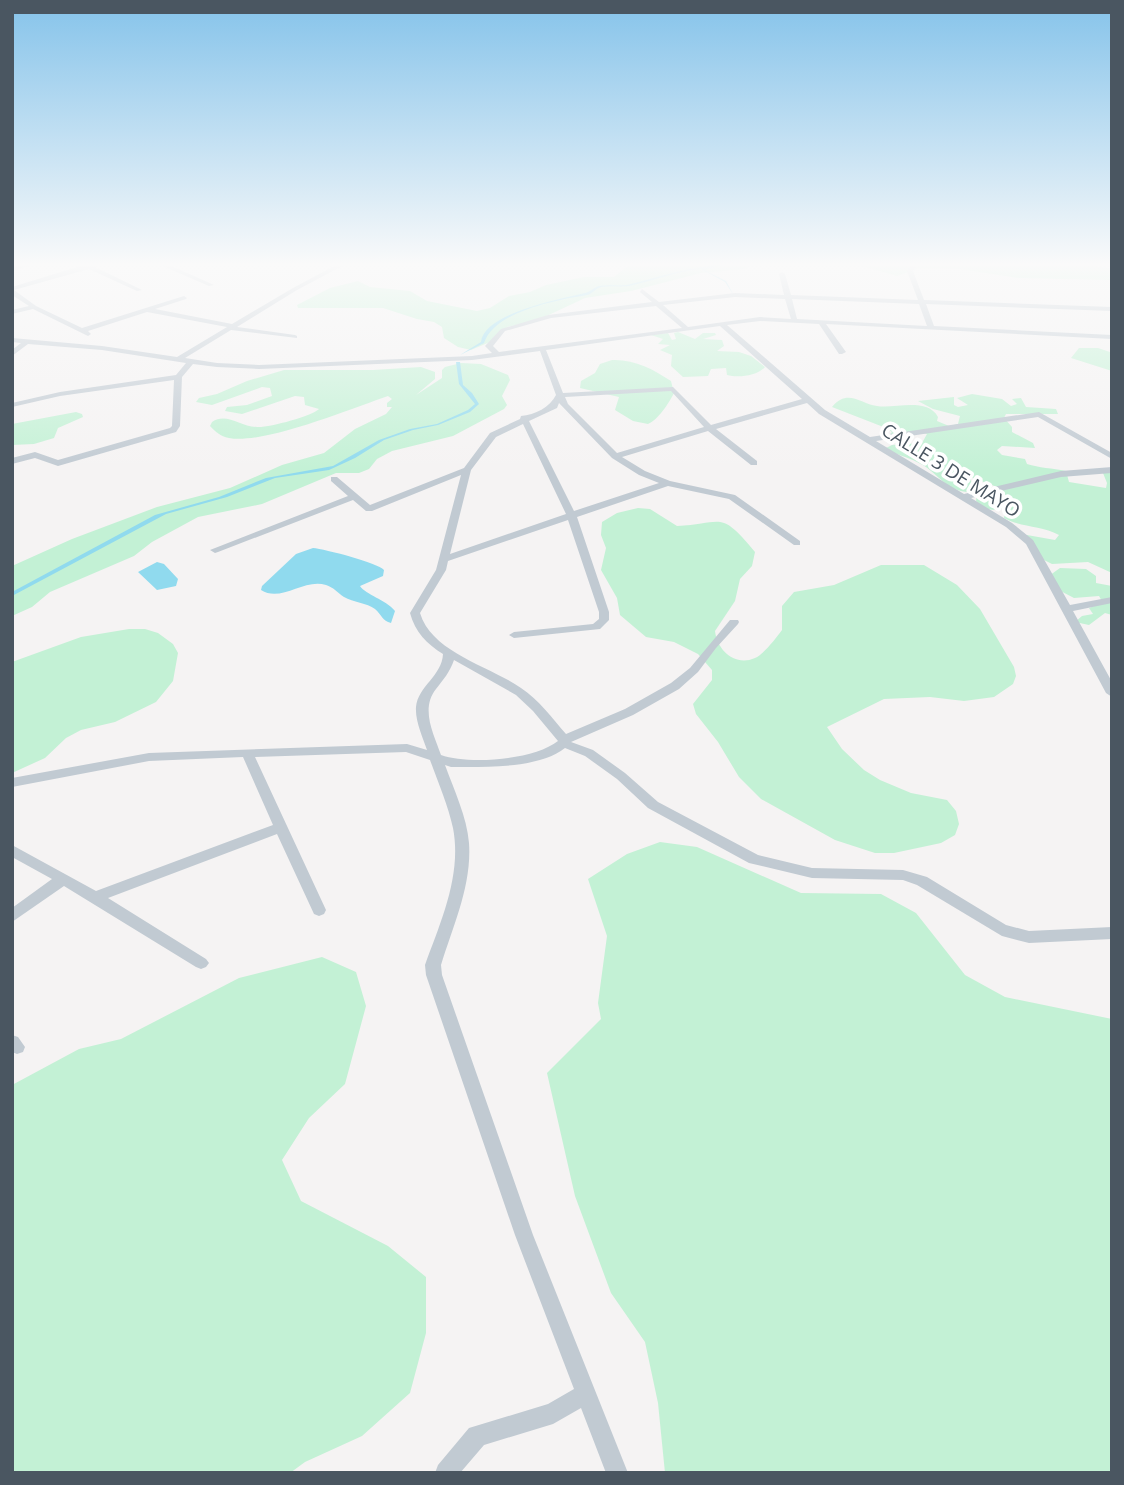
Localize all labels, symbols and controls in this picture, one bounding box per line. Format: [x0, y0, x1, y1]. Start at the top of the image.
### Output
street label: CALLE 3 DE MAYO [877, 417, 1025, 523]

